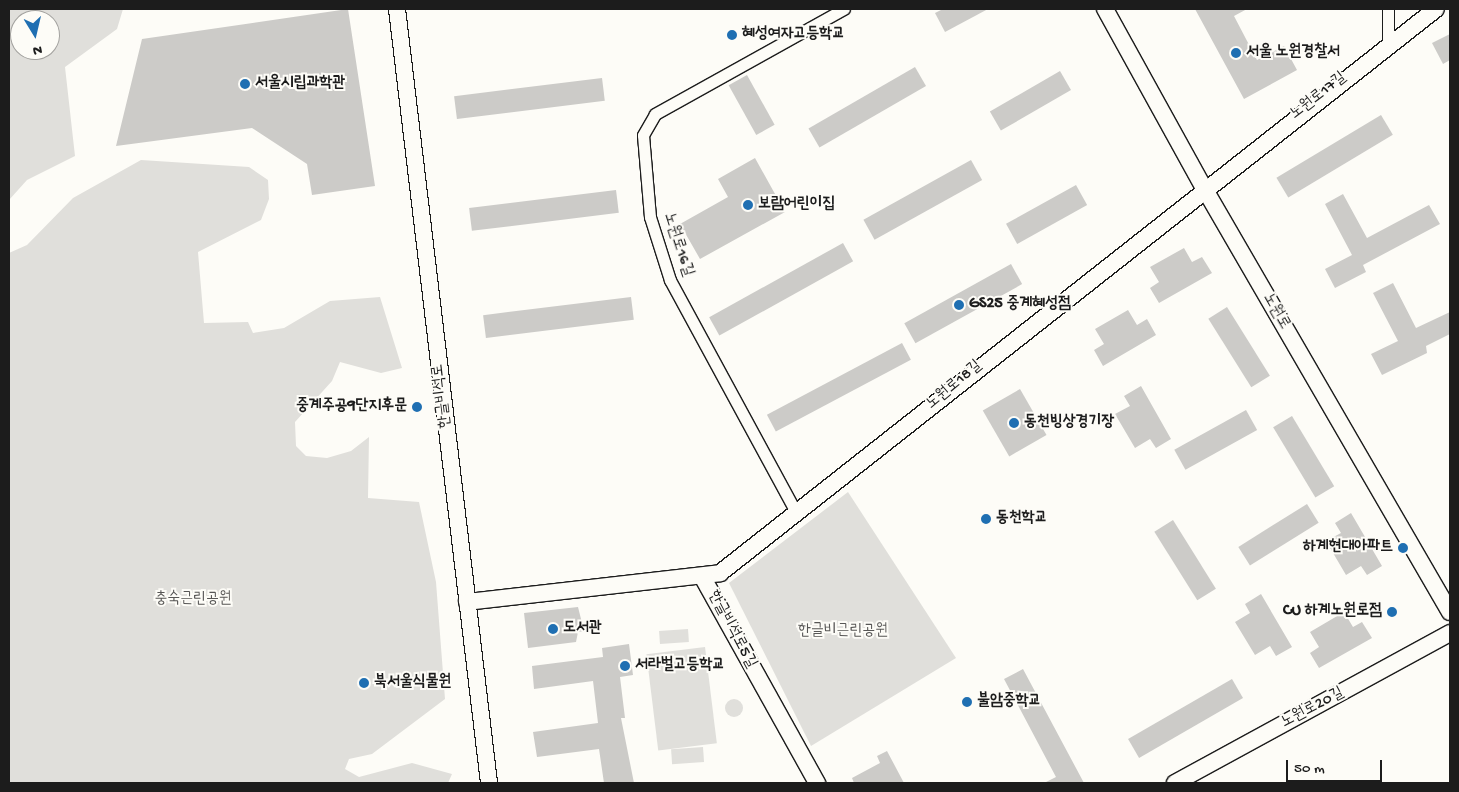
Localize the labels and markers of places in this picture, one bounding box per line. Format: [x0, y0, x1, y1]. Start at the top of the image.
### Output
place label: 혜성여자고등학교 [742, 25, 845, 45]
marker: 혜성여자고등학교 [726, 29, 738, 41]
place label: 서울 노원경찰서 [1246, 43, 1340, 63]
marker: 서울 노원경찰서 [1230, 47, 1242, 59]
place label: 서울시립과학관 [255, 74, 345, 94]
marker: 서울시립과학관 [239, 78, 251, 90]
place label: 보람어린이집 [758, 195, 835, 215]
marker: 보람어린이집 [742, 199, 754, 211]
place label: GS25 중계혜성점 [969, 295, 1071, 315]
marker: GS25 중계혜성점 [953, 299, 965, 311]
place label: 중계주공9단지후문 [296, 397, 407, 417]
marker: 중계주공9단지후문 [411, 401, 423, 413]
place label: 동천빙상경기장 [1024, 413, 1114, 433]
marker: 동천빙상경기장 [1008, 417, 1020, 429]
place label: 동천학교 [996, 509, 1048, 529]
marker: 동천학교 [980, 513, 992, 525]
place label: 하계현대아파트 [1303, 538, 1393, 558]
marker: 하계현대아파트 [1397, 542, 1409, 554]
place label: CU 하계노원로점 [1283, 602, 1382, 622]
marker: CU 하계노원로점 [1386, 606, 1398, 618]
place label: 도서관 [563, 619, 602, 639]
marker: 도서관 [547, 623, 559, 635]
place label: 서라벌고등학교 [635, 656, 725, 676]
marker: 서라벌고등학교 [619, 660, 631, 672]
place label: 북서울식물원 [374, 673, 451, 693]
marker: 북서울식물원 [358, 677, 370, 689]
place label: 불암중학교 [977, 692, 1041, 712]
marker: 불암중학교 [961, 696, 973, 708]

